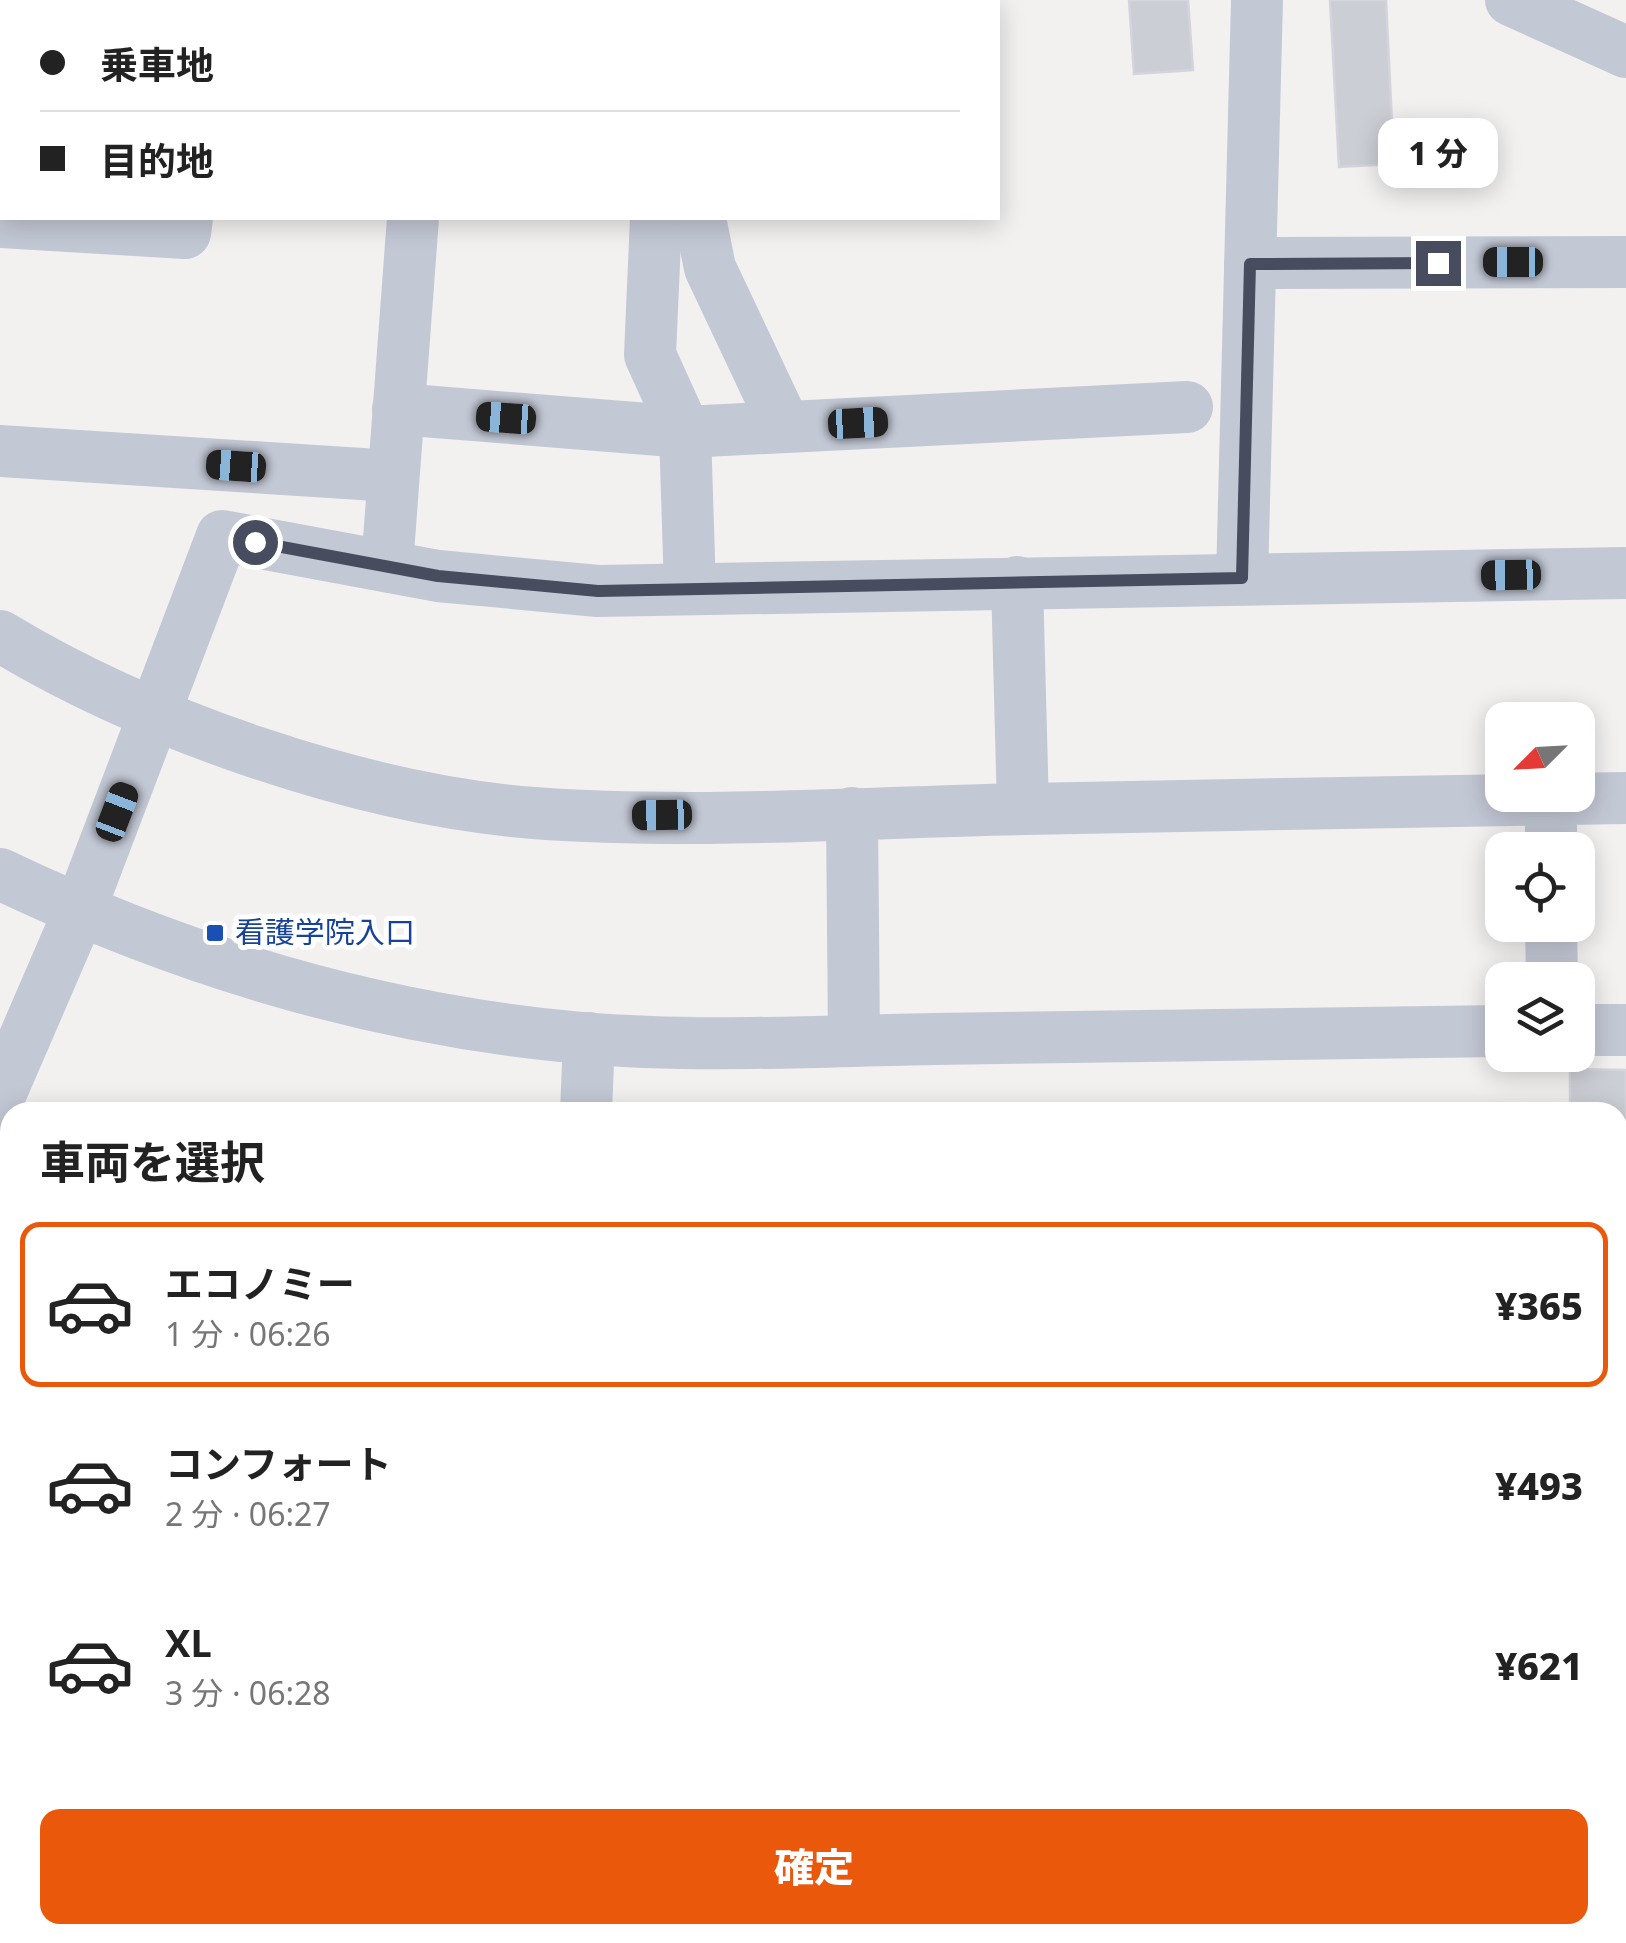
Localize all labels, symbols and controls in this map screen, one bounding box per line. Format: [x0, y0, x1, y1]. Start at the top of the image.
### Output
text: 乗車地 [100, 38, 214, 90]
callout: 1 分 [1378, 118, 1498, 188]
text: 1 分 [1409, 131, 1467, 174]
text: 目的地 [100, 134, 214, 186]
route end [1416, 241, 1461, 286]
car [1483, 247, 1543, 277]
car [475, 401, 537, 435]
car [827, 406, 889, 440]
car [205, 449, 267, 483]
route start [233, 520, 278, 565]
car [1481, 559, 1541, 591]
north arrow [1485, 702, 1595, 812]
map controls [1485, 702, 1595, 1072]
car [92, 779, 142, 845]
car [632, 799, 692, 831]
button: locate [1485, 832, 1595, 942]
place label: 看護学院入口 [235, 911, 415, 952]
marker: 看護学院入口 [204, 922, 226, 944]
button: layers [1485, 962, 1595, 1072]
text: 車両を選択 [40, 1131, 265, 1192]
text: エコノミー [165, 1257, 355, 1309]
icon: car [45, 1260, 135, 1350]
text: ¥365 [1495, 1279, 1583, 1331]
text: 1 分 · 06:26 [165, 1312, 331, 1355]
text: コンフォート [165, 1437, 392, 1489]
icon: car [45, 1440, 135, 1530]
text: ¥493 [1495, 1459, 1583, 1511]
text: 2 分 · 06:27 [165, 1492, 331, 1535]
text: XL [165, 1616, 212, 1668]
icon: car [45, 1620, 135, 1710]
text: ¥621 [1495, 1639, 1583, 1691]
text: 3 分 · 06:28 [165, 1671, 331, 1714]
button: 確定 [40, 1809, 1588, 1924]

